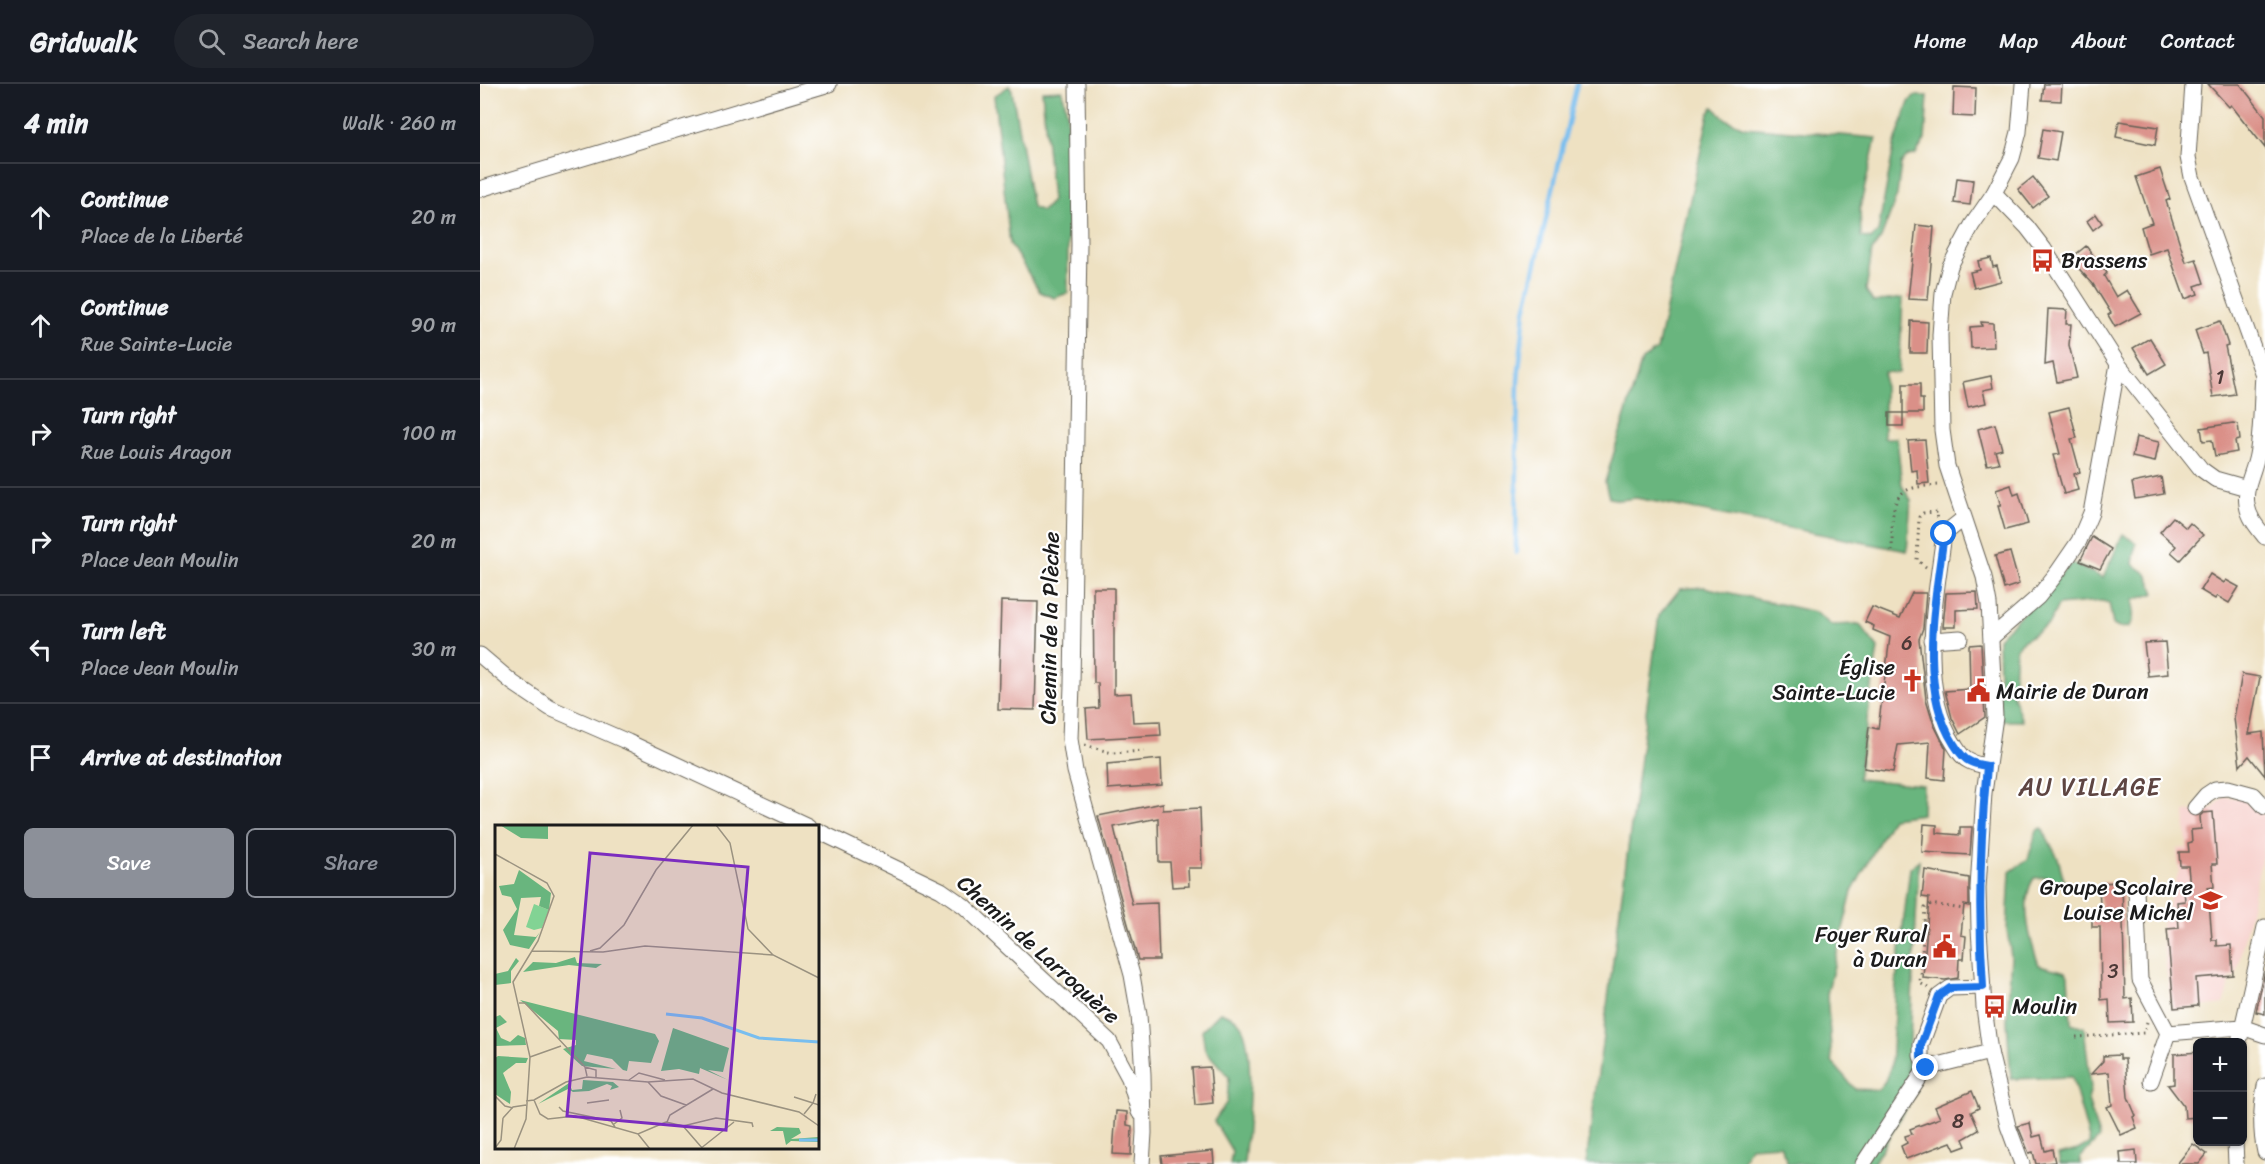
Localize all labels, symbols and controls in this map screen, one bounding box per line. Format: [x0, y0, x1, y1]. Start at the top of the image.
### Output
search box [174, 14, 594, 68]
text: Gridwalk [30, 17, 138, 66]
text: Search here [243, 22, 359, 61]
text: Home [1914, 22, 1966, 60]
text: Map [1999, 22, 2038, 60]
text: About [2071, 22, 2128, 60]
text: Contact [2161, 22, 2235, 60]
icon: search [195, 25, 228, 58]
text: 4 min [24, 100, 88, 146]
text: Walk · 260 m [342, 106, 456, 141]
text: Continue [81, 180, 169, 219]
text: 20 m [411, 200, 456, 235]
icon: ahead [24, 201, 57, 234]
text: Place de la Liberté [81, 219, 243, 254]
place label: Brassens [2061, 241, 2148, 280]
bus stop icon: Brassens [2030, 247, 2056, 273]
text: Continue [81, 288, 169, 327]
text: 90 m [411, 308, 456, 343]
icon: ahead [24, 309, 57, 342]
text: Rue Sainte-Lucie [81, 327, 232, 362]
house number: 1 [2216, 360, 2224, 395]
text: Turn right [81, 396, 176, 435]
text: 100 m [402, 416, 456, 451]
icon: right [24, 417, 57, 450]
text: Rue Louis Aragon [81, 435, 232, 470]
text: Turn right [81, 504, 176, 543]
route start [1930, 520, 1956, 546]
text: 20 m [411, 524, 456, 559]
icon: right [24, 525, 57, 558]
street label: Chemin de la Plèche [1028, 531, 1071, 725]
text: Place Jean Moulin [81, 543, 239, 578]
text: Turn left [81, 612, 166, 651]
house number: 6 [1901, 626, 1913, 661]
text: 30 m [412, 632, 456, 667]
icon: left [24, 633, 57, 666]
place label: Église Sainte-Lucie [1772, 648, 1895, 712]
text: Place Jean Moulin [81, 651, 239, 686]
church icon: Église Sainte-Lucie [1900, 667, 1926, 693]
place label: Mairie de Duran [1996, 672, 2149, 711]
public building icon: Mairie de Duran [1965, 678, 1991, 704]
text: Arrive at destination [81, 738, 282, 777]
icon: arrive [24, 741, 57, 774]
district label: AU VILLAGE [2018, 766, 2162, 808]
inset map [495, 825, 819, 1149]
button: Save [24, 828, 234, 898]
button: Share [246, 828, 456, 898]
street label: Chemin de Larroquère [948, 865, 1130, 1034]
place label: Groupe Scolaire Louise Michel [2040, 868, 2194, 932]
school or university icon: Groupe Scolaire Louise Michel [2198, 887, 2224, 913]
place label: Foyer Rural à Duran [1815, 915, 1928, 979]
public building icon: Foyer Rural à Duran [1932, 934, 1958, 960]
house number: 3 [2108, 954, 2119, 989]
place label: Moulin [2012, 987, 2077, 1026]
bus stop icon: Moulin [1981, 993, 2007, 1019]
map controls [2193, 1038, 2247, 1146]
button: + [2193, 1038, 2247, 1092]
route end [1912, 1054, 1938, 1080]
button: − [2193, 1092, 2247, 1146]
house number: 8 [1952, 1104, 1964, 1139]

